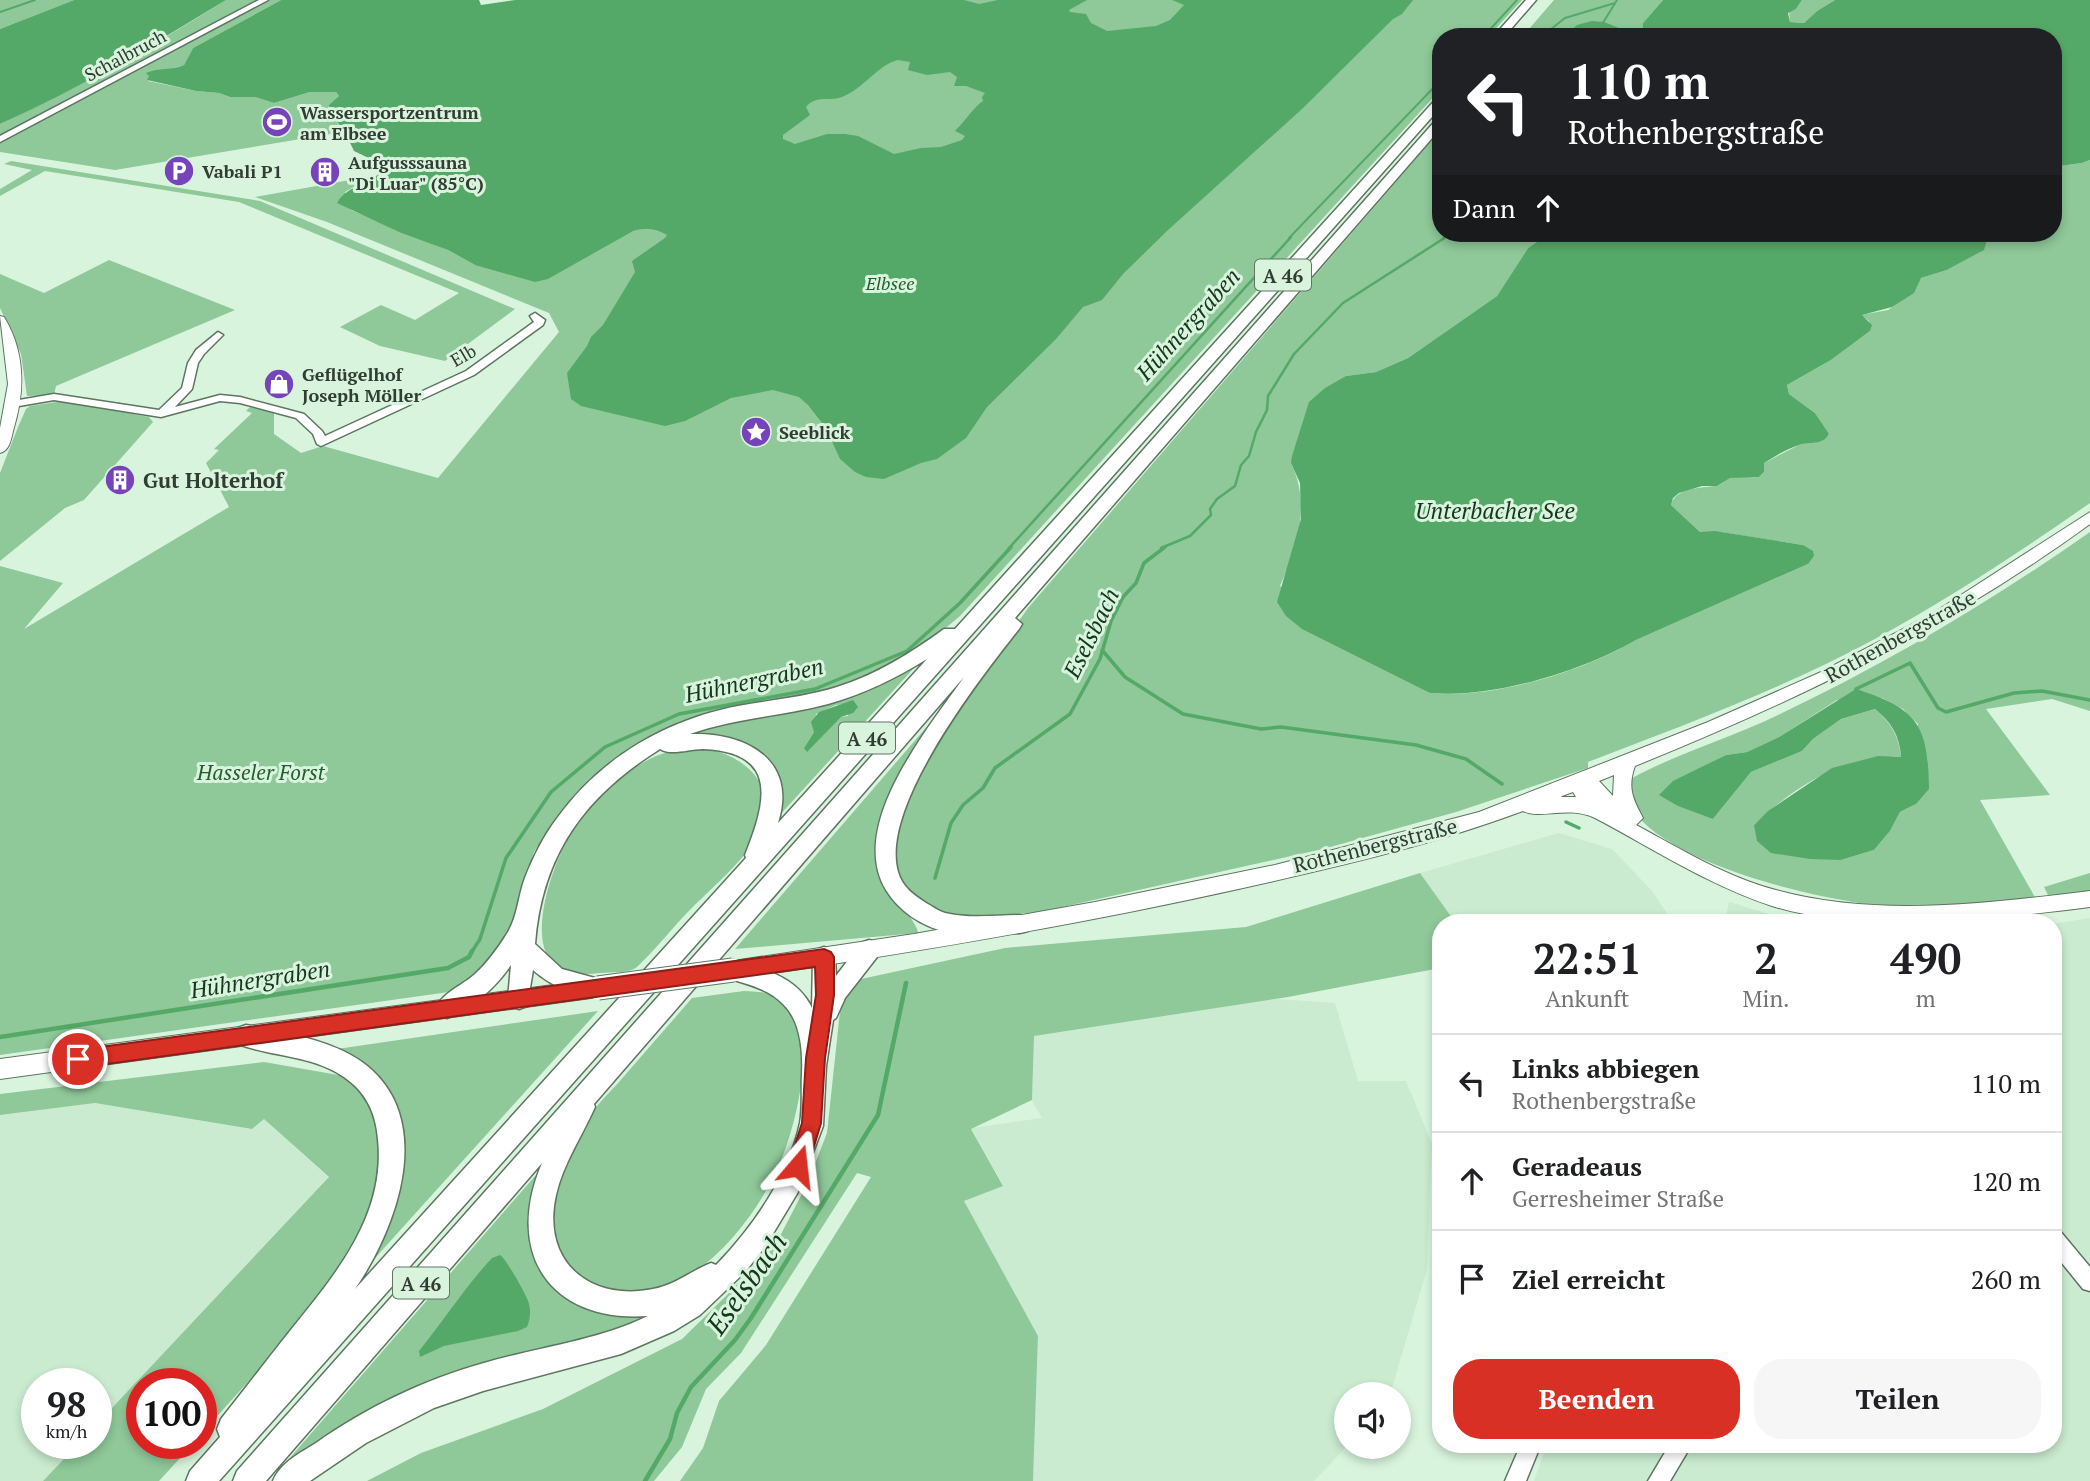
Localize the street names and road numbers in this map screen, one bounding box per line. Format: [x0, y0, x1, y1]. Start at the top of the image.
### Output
street label: Schalbruch [80, 23, 170, 87]
road number: A 46 [1255, 260, 1311, 290]
street label: Elb [446, 338, 480, 372]
street label: Rothenbergstraße [1820, 583, 1980, 689]
road number: A 46 [839, 722, 895, 754]
street label: Rothenbergstraße [1290, 811, 1460, 879]
road number: A 46 [393, 1268, 449, 1298]

